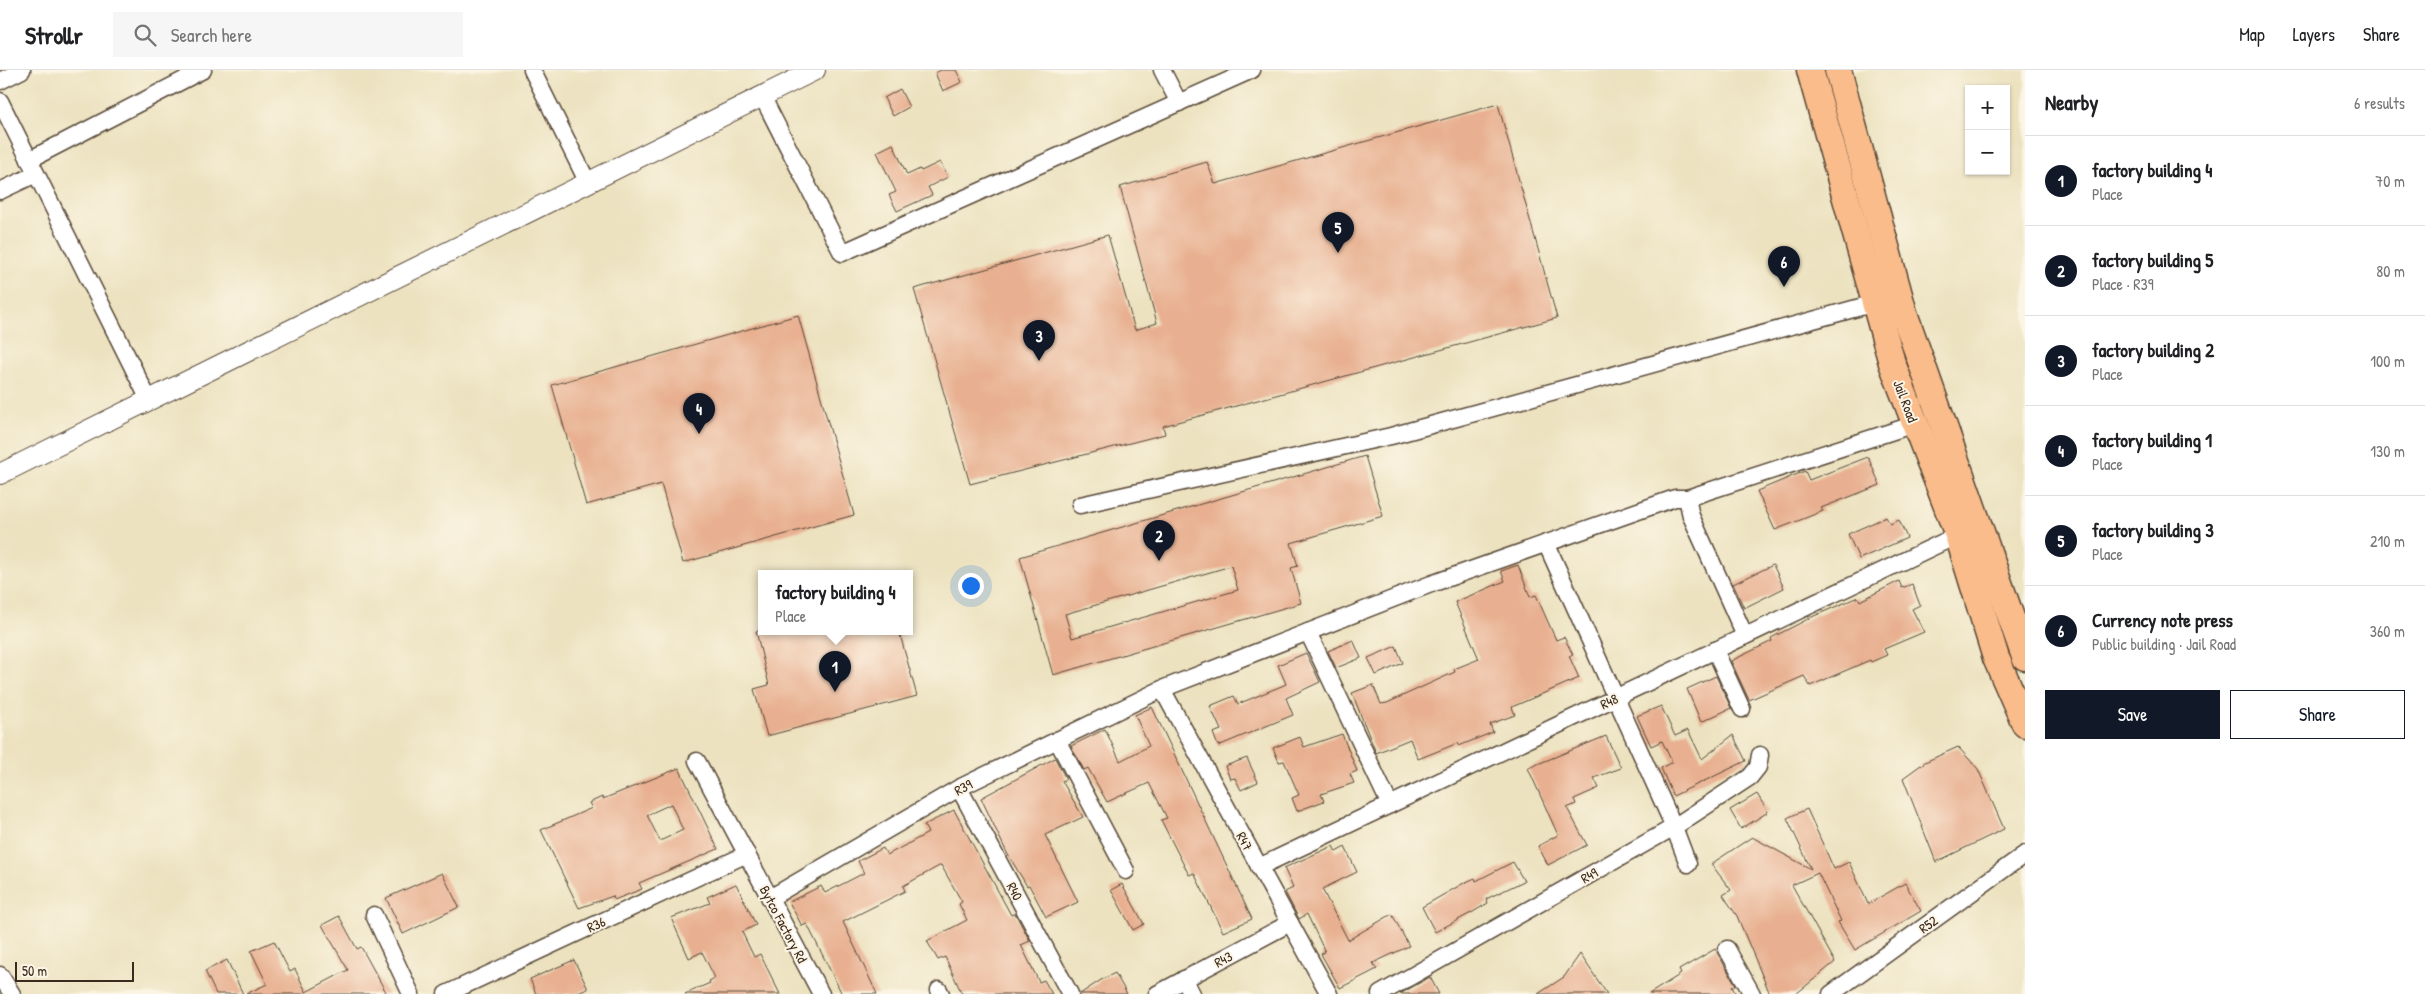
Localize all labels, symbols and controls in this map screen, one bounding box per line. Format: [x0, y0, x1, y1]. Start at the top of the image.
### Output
search box [113, 12, 463, 57]
text: Strollr [25, 19, 83, 51]
icon: search [131, 21, 159, 49]
text: Search here [171, 22, 252, 48]
text: Map [2239, 22, 2265, 47]
text: Layers [2293, 22, 2335, 47]
text: Share [2363, 22, 2400, 47]
map controls [1965, 85, 2010, 175]
button: + [1965, 85, 2010, 130]
text: Nearby [2045, 88, 2098, 117]
text: 6 results [2354, 92, 2405, 114]
button: − [1965, 130, 2010, 175]
text: factory building 4 [2092, 157, 2213, 183]
text: 1 [2058, 170, 2064, 192]
text: 70 m [2375, 170, 2405, 192]
text: Place [2092, 183, 2123, 205]
pin: 5 [1322, 212, 1354, 253]
pin: 6 [1768, 246, 1800, 287]
text: factory building 5 [2092, 247, 2213, 273]
text: 2 [2057, 260, 2065, 282]
text: 80 m [2376, 260, 2405, 282]
text: Place · R39 [2092, 273, 2154, 295]
pin: 3 [1023, 320, 1055, 361]
text: factory building 2 [2092, 337, 2214, 363]
text: 3 [2057, 350, 2065, 372]
text: 100 m [2370, 350, 2405, 372]
text: Place [2092, 363, 2123, 385]
street label: Jail Road [1889, 377, 1923, 425]
pin: 4 [683, 393, 715, 434]
text: factory building 1 [2092, 427, 2212, 453]
text: 4 [2058, 440, 2064, 462]
text: 130 m [2370, 440, 2405, 462]
text: Place [2092, 453, 2123, 475]
text: factory building 3 [2092, 517, 2214, 543]
pin: 2 [1143, 520, 1175, 561]
text: 5 [2058, 530, 2064, 552]
text: 210 m [2370, 530, 2405, 552]
text: Place [2092, 543, 2123, 565]
popup [758, 570, 913, 635]
your location [958, 573, 984, 599]
text: factory building 4 [775, 579, 896, 605]
text: Place [775, 605, 806, 627]
text: Currency note press [2092, 607, 2233, 633]
text: 6 [2058, 620, 2064, 642]
text: 360 m [2370, 620, 2405, 642]
text: Public building · Jail Road [2092, 633, 2236, 655]
pin: 1 [819, 651, 851, 692]
street label: R48 [1597, 689, 1621, 713]
button: Save [2045, 690, 2220, 739]
button: Share [2230, 690, 2405, 739]
street label: R39 [951, 774, 975, 800]
street label: R47 [1232, 828, 1258, 854]
street label: R49 [1577, 863, 1601, 887]
street label: R40 [1002, 879, 1028, 903]
street label: Bytco Factory Rd [755, 882, 813, 967]
street label: R36 [584, 911, 609, 936]
street label: R52 [1915, 911, 1942, 937]
street label: R43 [1211, 946, 1235, 972]
scale bar [15, 959, 134, 982]
text: 50 m [22, 961, 47, 980]

